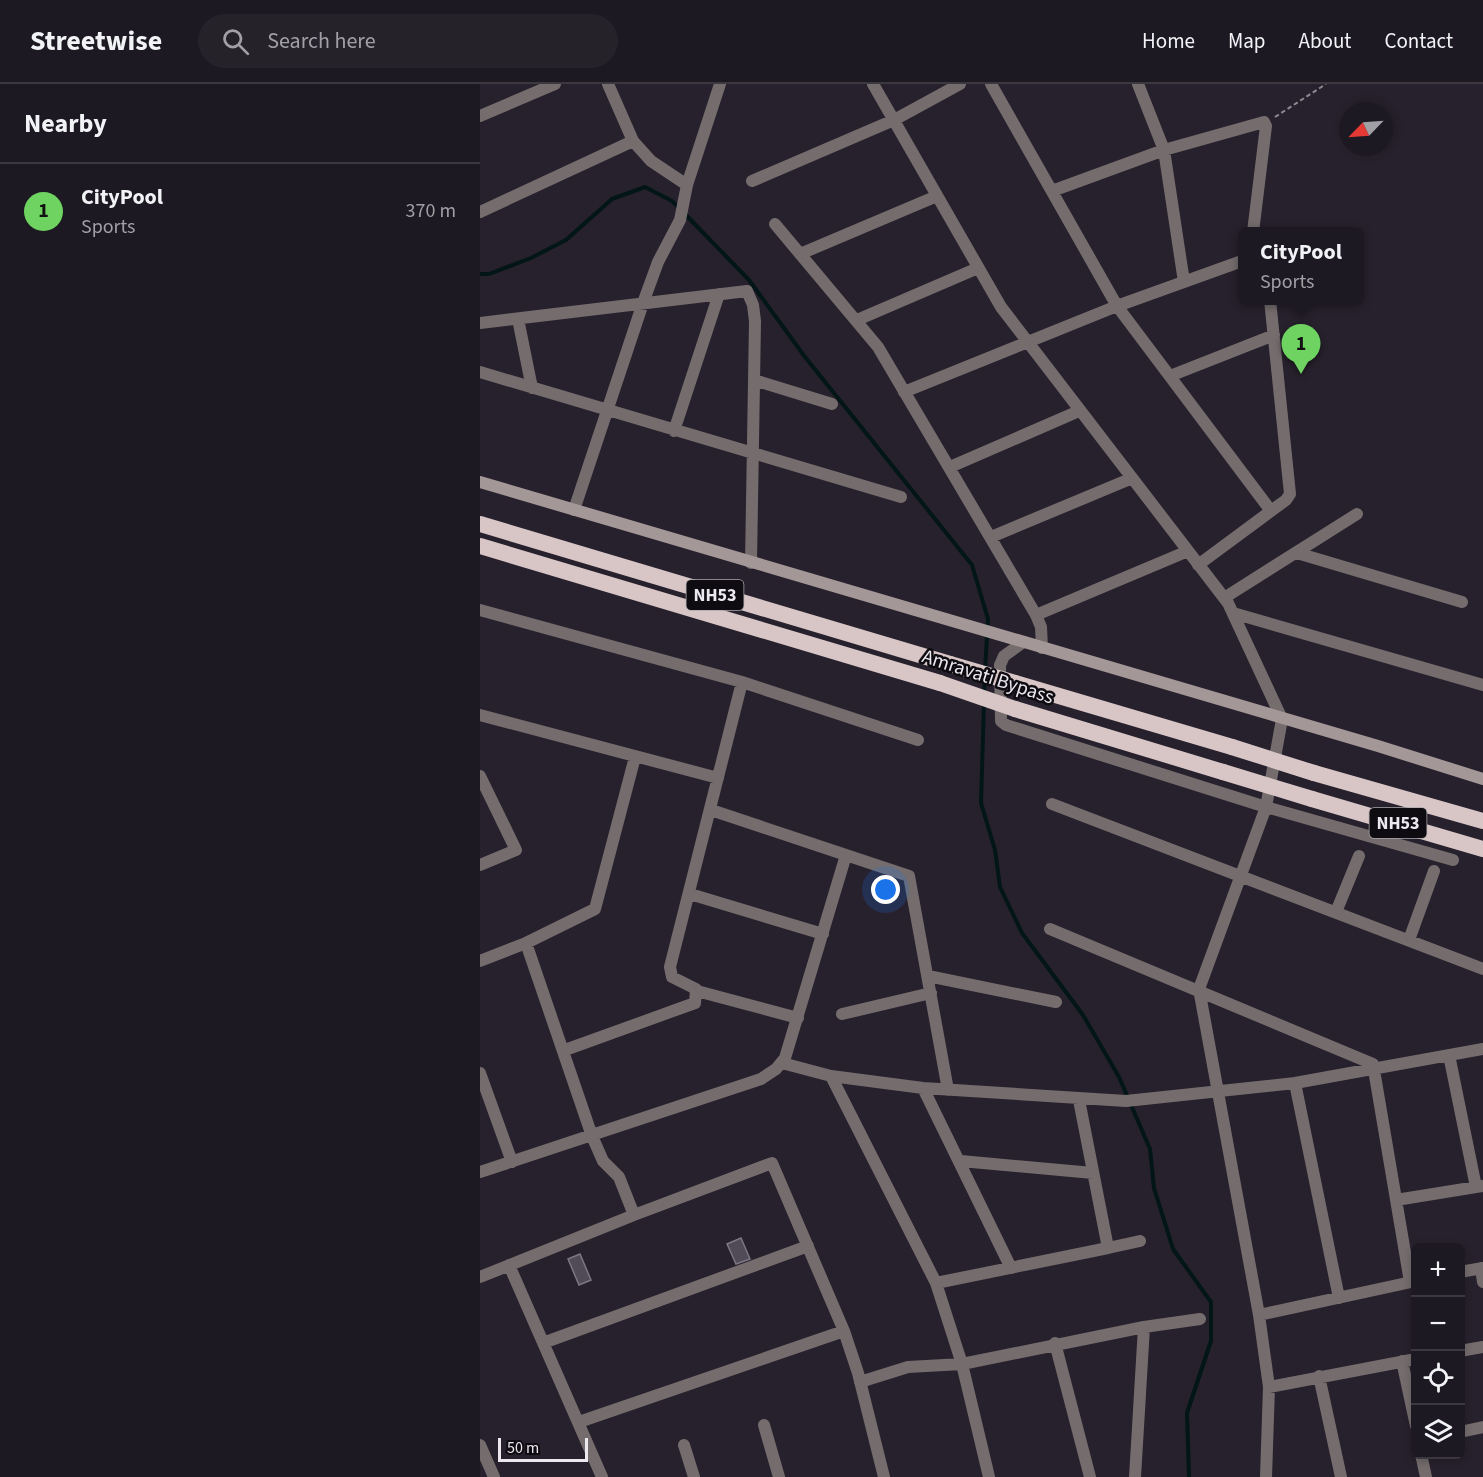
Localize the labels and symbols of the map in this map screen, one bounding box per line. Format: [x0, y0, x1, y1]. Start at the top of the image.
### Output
north arrow [1339, 102, 1393, 156]
pin: 1 [1282, 324, 1320, 374]
road number: NH53 [686, 580, 744, 610]
street label: Amravati Bypass [919, 643, 1057, 711]
road number: NH53 [1370, 808, 1426, 838]
your location [871, 875, 900, 904]
scale bar [498, 1435, 588, 1462]

